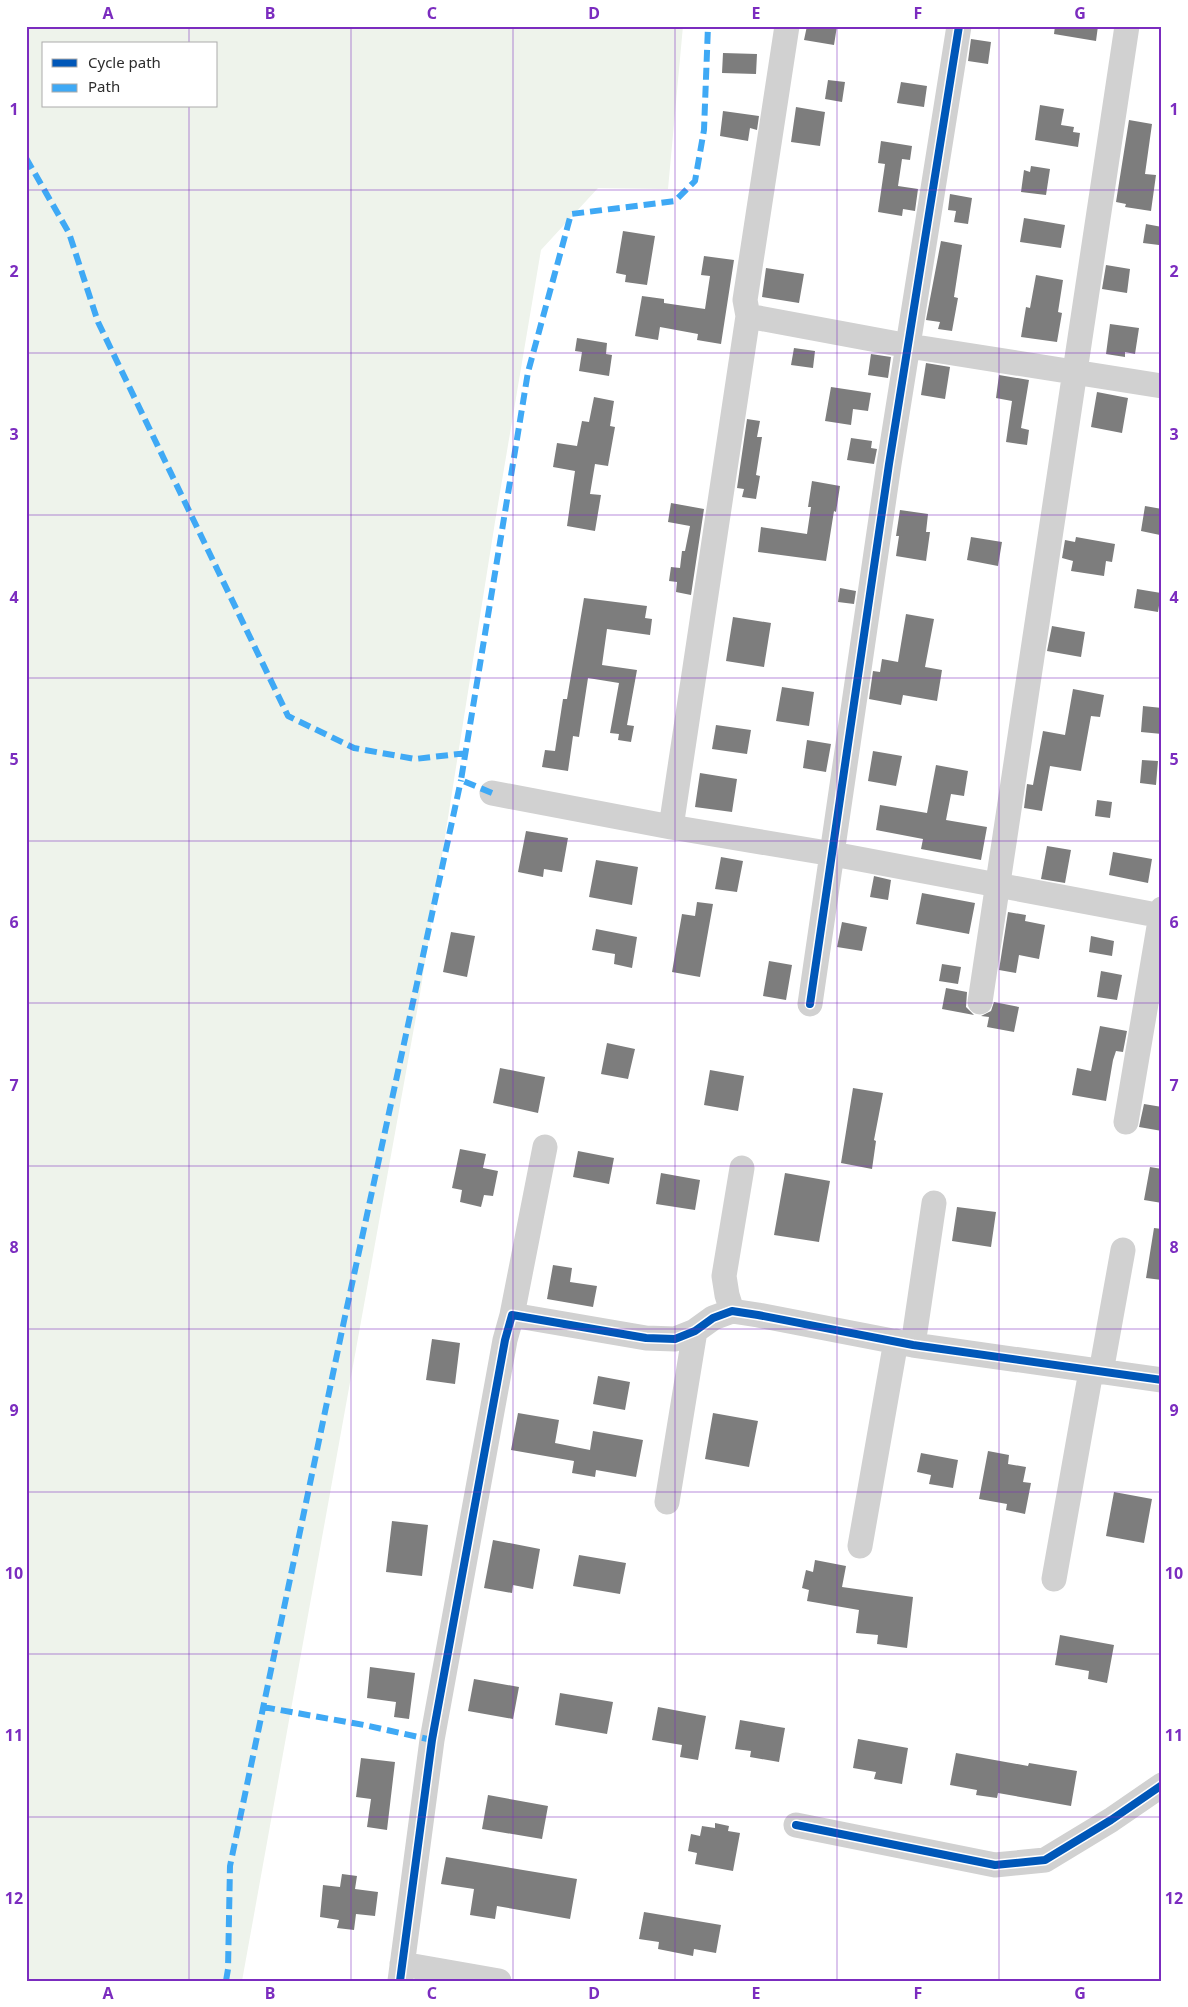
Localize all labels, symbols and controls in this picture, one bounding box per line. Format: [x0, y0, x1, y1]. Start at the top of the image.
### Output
text: A [102, 2, 114, 24]
text: B [265, 2, 275, 24]
text: C [427, 2, 437, 24]
text: D [588, 2, 600, 24]
text: E [752, 2, 761, 24]
text: F [914, 2, 922, 24]
text: G [1074, 2, 1086, 24]
legend [42, 42, 218, 108]
text: Cycle path [88, 52, 161, 72]
text: Path [88, 76, 120, 96]
text: 1 [9, 98, 19, 120]
text: 1 [1169, 98, 1179, 120]
text: 2 [9, 260, 19, 282]
text: 2 [1169, 260, 1179, 282]
text: 3 [9, 423, 19, 445]
text: 3 [1169, 423, 1179, 445]
text: 4 [9, 586, 19, 608]
text: 4 [1169, 586, 1179, 608]
text: 5 [9, 748, 19, 770]
text: 5 [1169, 748, 1179, 770]
text: 6 [9, 911, 19, 933]
text: 6 [1169, 911, 1179, 933]
text: 7 [9, 1074, 19, 1096]
text: 7 [1169, 1074, 1179, 1096]
text: 8 [9, 1236, 19, 1258]
text: 8 [1169, 1236, 1179, 1258]
text: 9 [9, 1399, 19, 1421]
text: 9 [1169, 1399, 1179, 1421]
text: 10 [5, 1562, 23, 1584]
text: 10 [1165, 1562, 1183, 1584]
text: 11 [5, 1724, 23, 1746]
text: 11 [1165, 1724, 1183, 1746]
text: 12 [5, 1887, 23, 1909]
text: 12 [1165, 1887, 1183, 1909]
text: A [102, 1982, 114, 2004]
text: B [265, 1982, 275, 2004]
text: C [427, 1982, 437, 2004]
text: D [588, 1982, 600, 2004]
text: E [752, 1982, 761, 2004]
text: F [914, 1982, 922, 2004]
text: G [1074, 1982, 1086, 2004]

